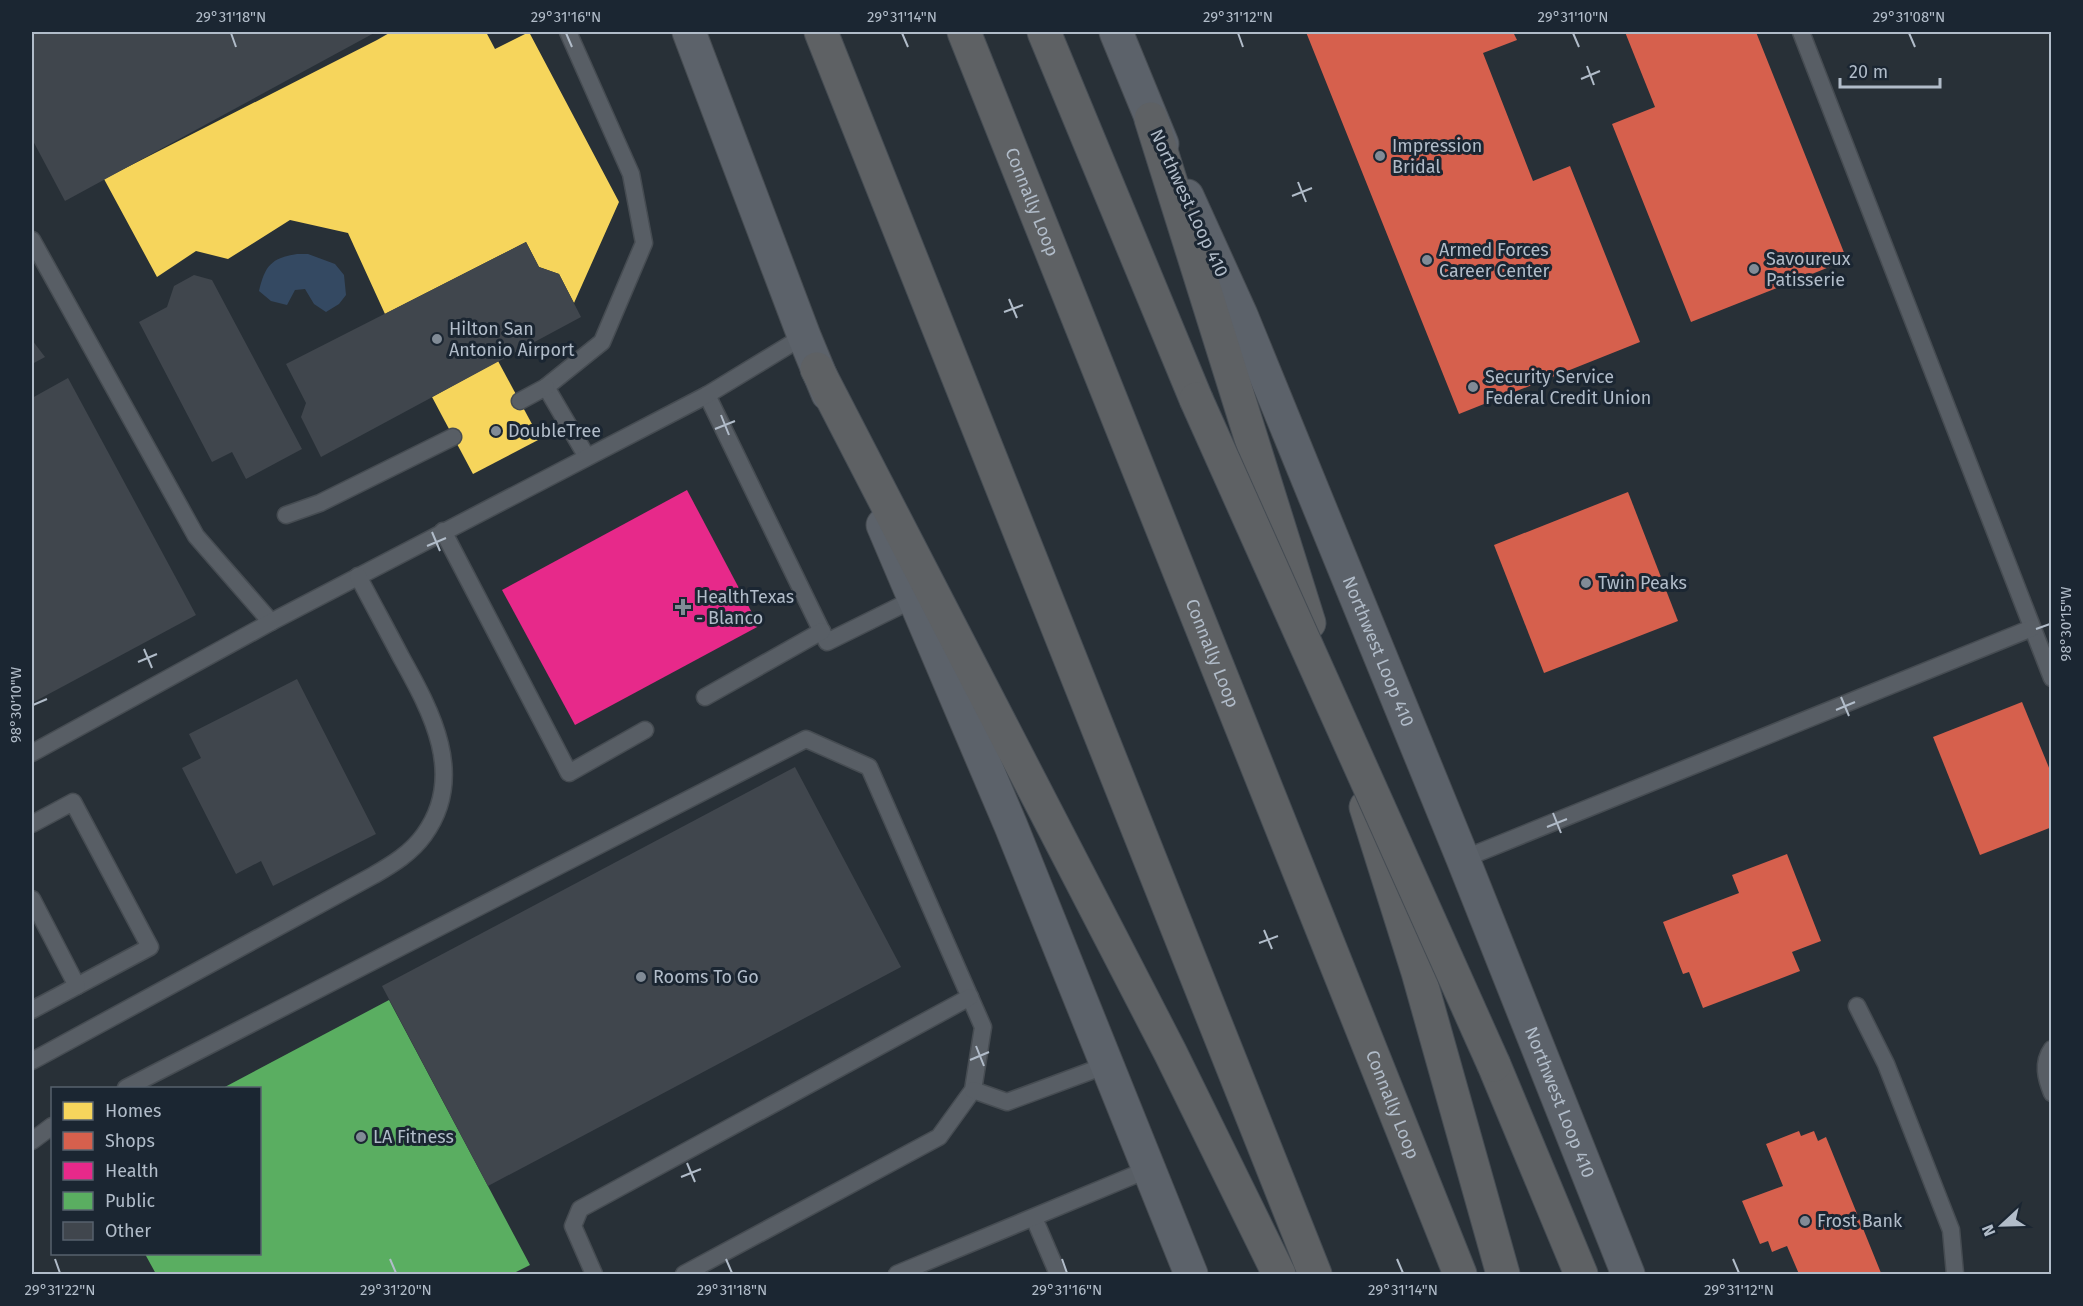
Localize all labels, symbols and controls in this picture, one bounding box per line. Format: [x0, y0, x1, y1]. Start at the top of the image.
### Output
text: 29°31'18"N [196, 8, 266, 26]
text: 29°31'16"N [531, 8, 601, 26]
text: 29°31'14"N [867, 8, 937, 26]
text: 29°31'12"N [1203, 8, 1273, 26]
text: 29°31'10"N [1538, 8, 1608, 26]
text: 29°31'08"N [1873, 8, 1945, 26]
scale bar [1840, 51, 1940, 89]
text: 20 m [1849, 61, 1888, 83]
street label: Northwest Loop 410 [1145, 126, 1233, 280]
place label: Impression Bridal [1392, 135, 1482, 178]
street label: Connally Loop [1000, 144, 1063, 260]
marker: Impression Bridal [1373, 149, 1387, 163]
place label: Armed Forces Career Center [1439, 239, 1550, 282]
place label: Savoureux Patisserie [1766, 248, 1851, 291]
marker: Armed Forces Career Center [1420, 253, 1434, 267]
marker: Savoureux Patisserie [1747, 262, 1761, 276]
place label: Hilton San Antonio Airport [449, 318, 575, 361]
marker: Hilton San Antonio Airport [430, 332, 444, 346]
place label: Security Service Federal Credit Union [1485, 366, 1651, 409]
marker: Security Service Federal Credit Union [1466, 380, 1480, 394]
place label: DoubleTree [508, 420, 601, 442]
marker: DoubleTree [489, 424, 503, 438]
place label: Twin Peaks [1598, 572, 1687, 594]
street label: Northwest Loop 410 [1338, 573, 1419, 730]
marker: Twin Peaks [1579, 576, 1593, 590]
place label: HealthTexas - Blanco [696, 586, 794, 629]
text: 98°30'15"W [2057, 586, 2075, 661]
street label: Connally Loop [1181, 596, 1244, 711]
marker: HealthTexas - Blanco [674, 598, 692, 616]
text: 98°30'10"W [7, 666, 25, 743]
place label: Rooms To Go [653, 966, 759, 988]
marker: Rooms To Go [634, 970, 648, 984]
street label: Northwest Loop 410 [1520, 1024, 1600, 1181]
street label: Connally Loop [1361, 1047, 1424, 1162]
legend [51, 1087, 261, 1255]
text: Homes [105, 1100, 161, 1122]
place label: LA Fitness [373, 1126, 454, 1148]
text: Shops [105, 1130, 155, 1152]
marker: LA Fitness [354, 1130, 368, 1144]
text: Health [105, 1160, 159, 1182]
text: Public [105, 1190, 155, 1212]
north arrow [1972, 1195, 2032, 1255]
place label: Frost Bank [1817, 1210, 1903, 1232]
marker: Frost Bank [1798, 1214, 1812, 1228]
text: Other [105, 1220, 151, 1242]
text: N [1978, 1222, 1999, 1239]
text: 29°31'22"N [25, 1281, 95, 1299]
text: 29°31'20"N [360, 1281, 432, 1299]
text: 29°31'18"N [697, 1281, 767, 1299]
text: 29°31'16"N [1032, 1281, 1102, 1299]
text: 29°31'14"N [1368, 1281, 1438, 1299]
text: 29°31'12"N [1704, 1281, 1774, 1299]

